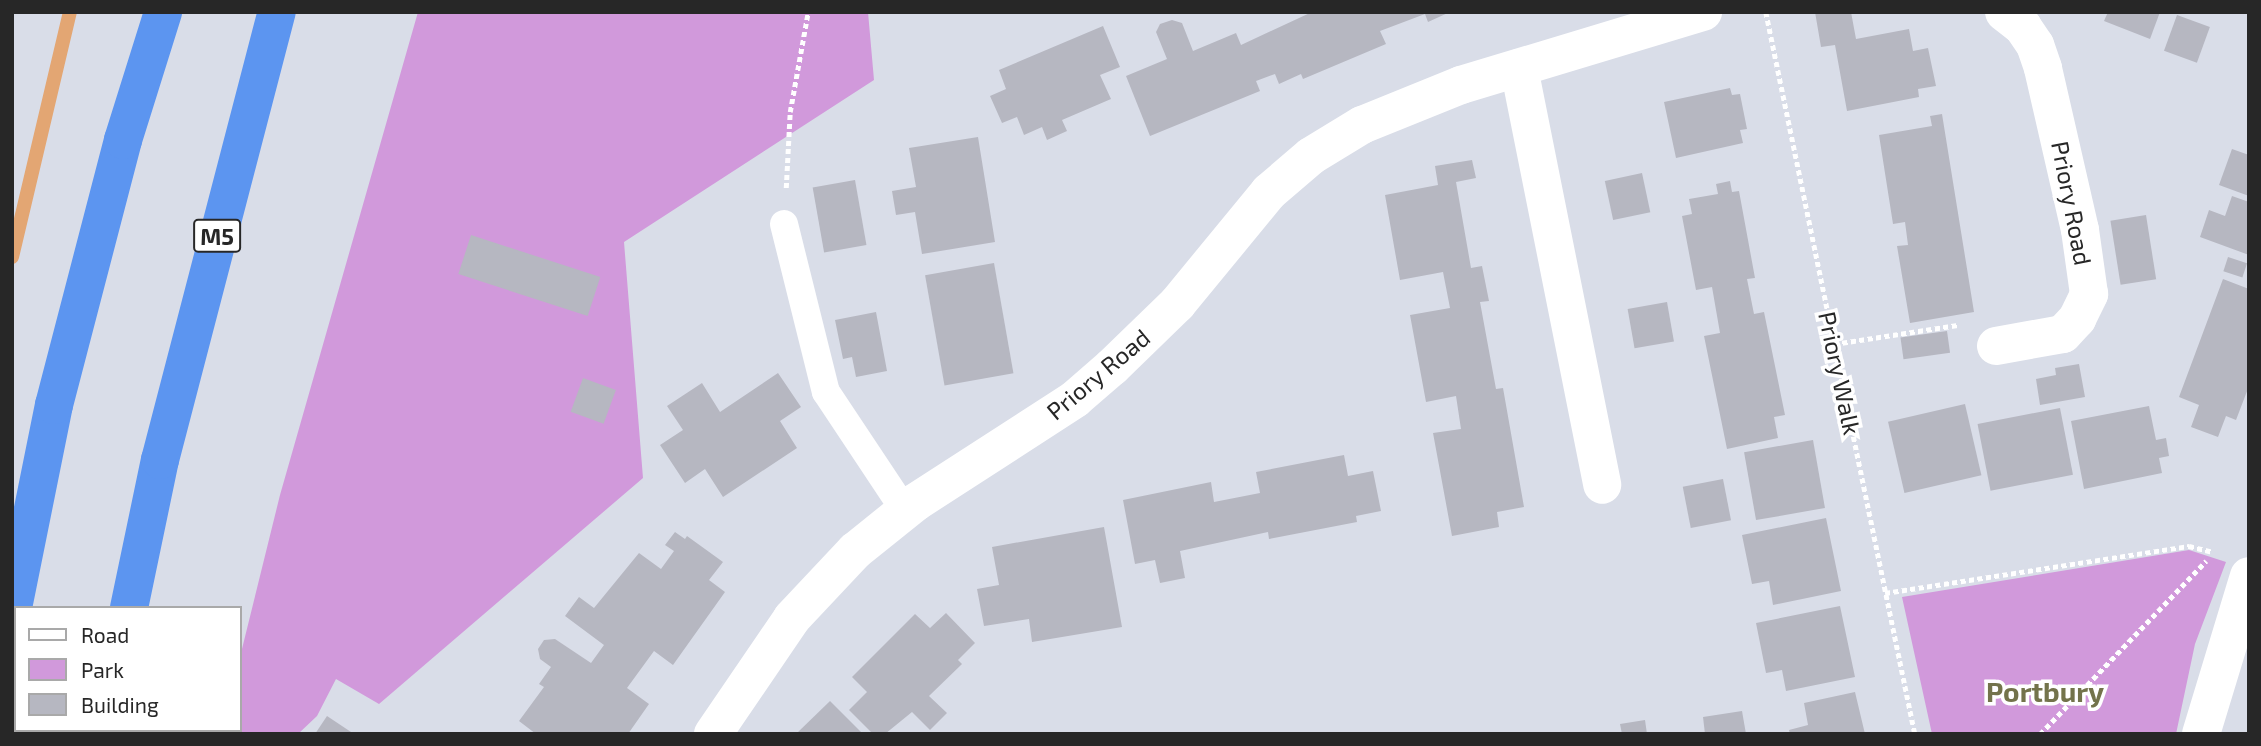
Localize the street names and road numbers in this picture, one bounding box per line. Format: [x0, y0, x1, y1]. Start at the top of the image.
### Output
street label: Priory Road [2046, 138, 2098, 268]
road number: M5 [192, 216, 242, 256]
street label: Priory Walk [1813, 308, 1867, 438]
street label: Priory Road [1040, 322, 1156, 426]

